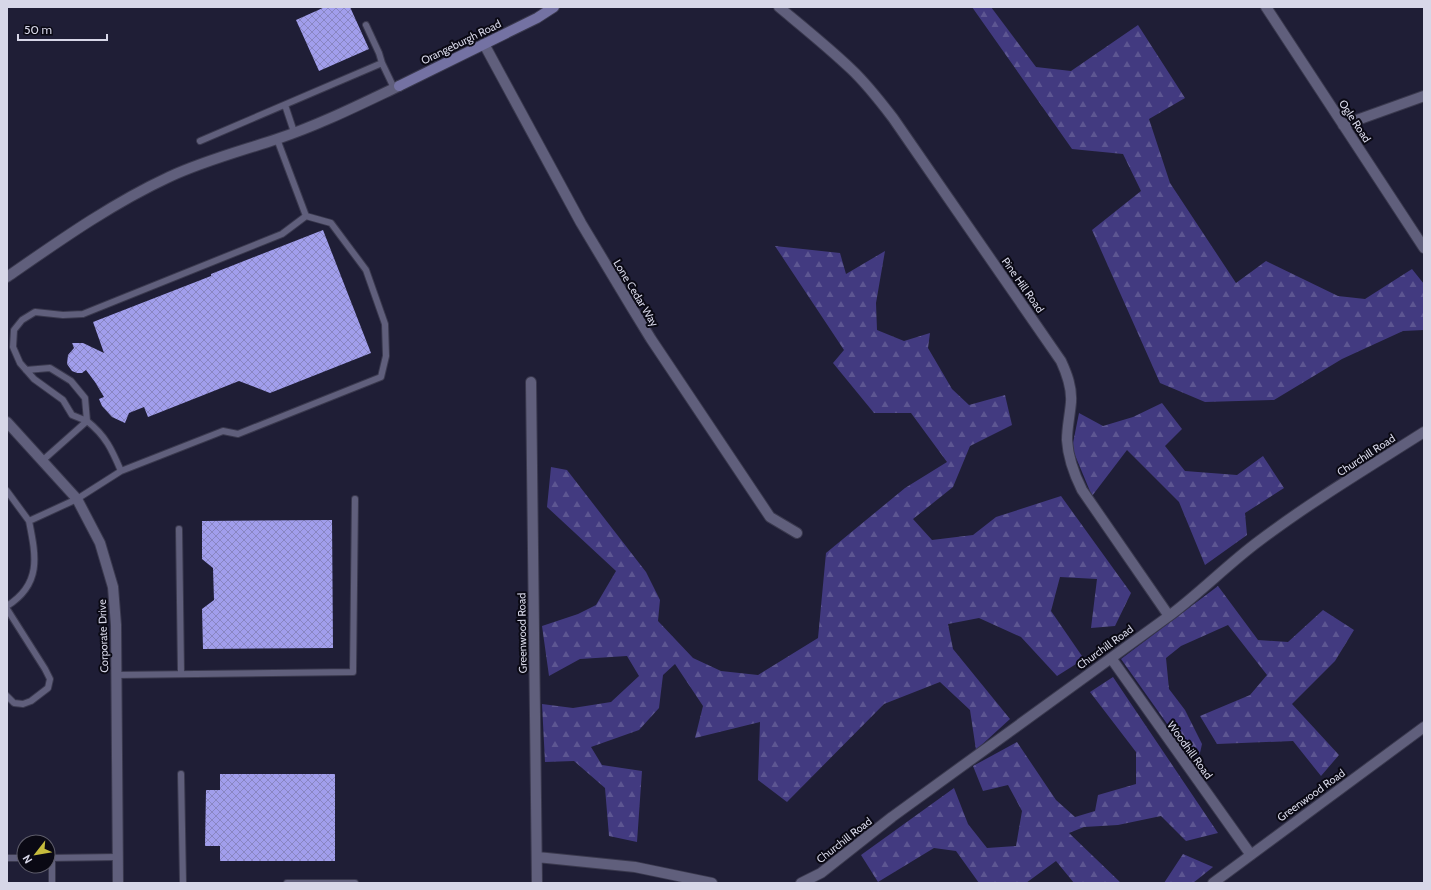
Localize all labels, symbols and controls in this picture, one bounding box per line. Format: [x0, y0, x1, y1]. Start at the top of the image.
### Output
scale bar [18, 16, 107, 42]
street label: Orangeburgh Road [419, 17, 503, 67]
text: 50 m [24, 22, 52, 37]
street label: Ogle Road [1336, 97, 1374, 145]
street label: Pine Hill Road [999, 255, 1047, 315]
street label: Lone Cedar Way [610, 257, 662, 330]
street label: Churchill Road [1334, 431, 1398, 479]
street label: Greenwood Road [514, 593, 530, 673]
street label: Corporate Drive [95, 599, 111, 673]
street label: Churchill Road [1074, 622, 1136, 672]
street label: Woodhill Road [1164, 718, 1216, 782]
street label: Greenwood Road [1274, 766, 1348, 824]
street label: Churchill Road [813, 814, 875, 866]
north arrow [16, 834, 56, 874]
text: N [19, 852, 35, 866]

